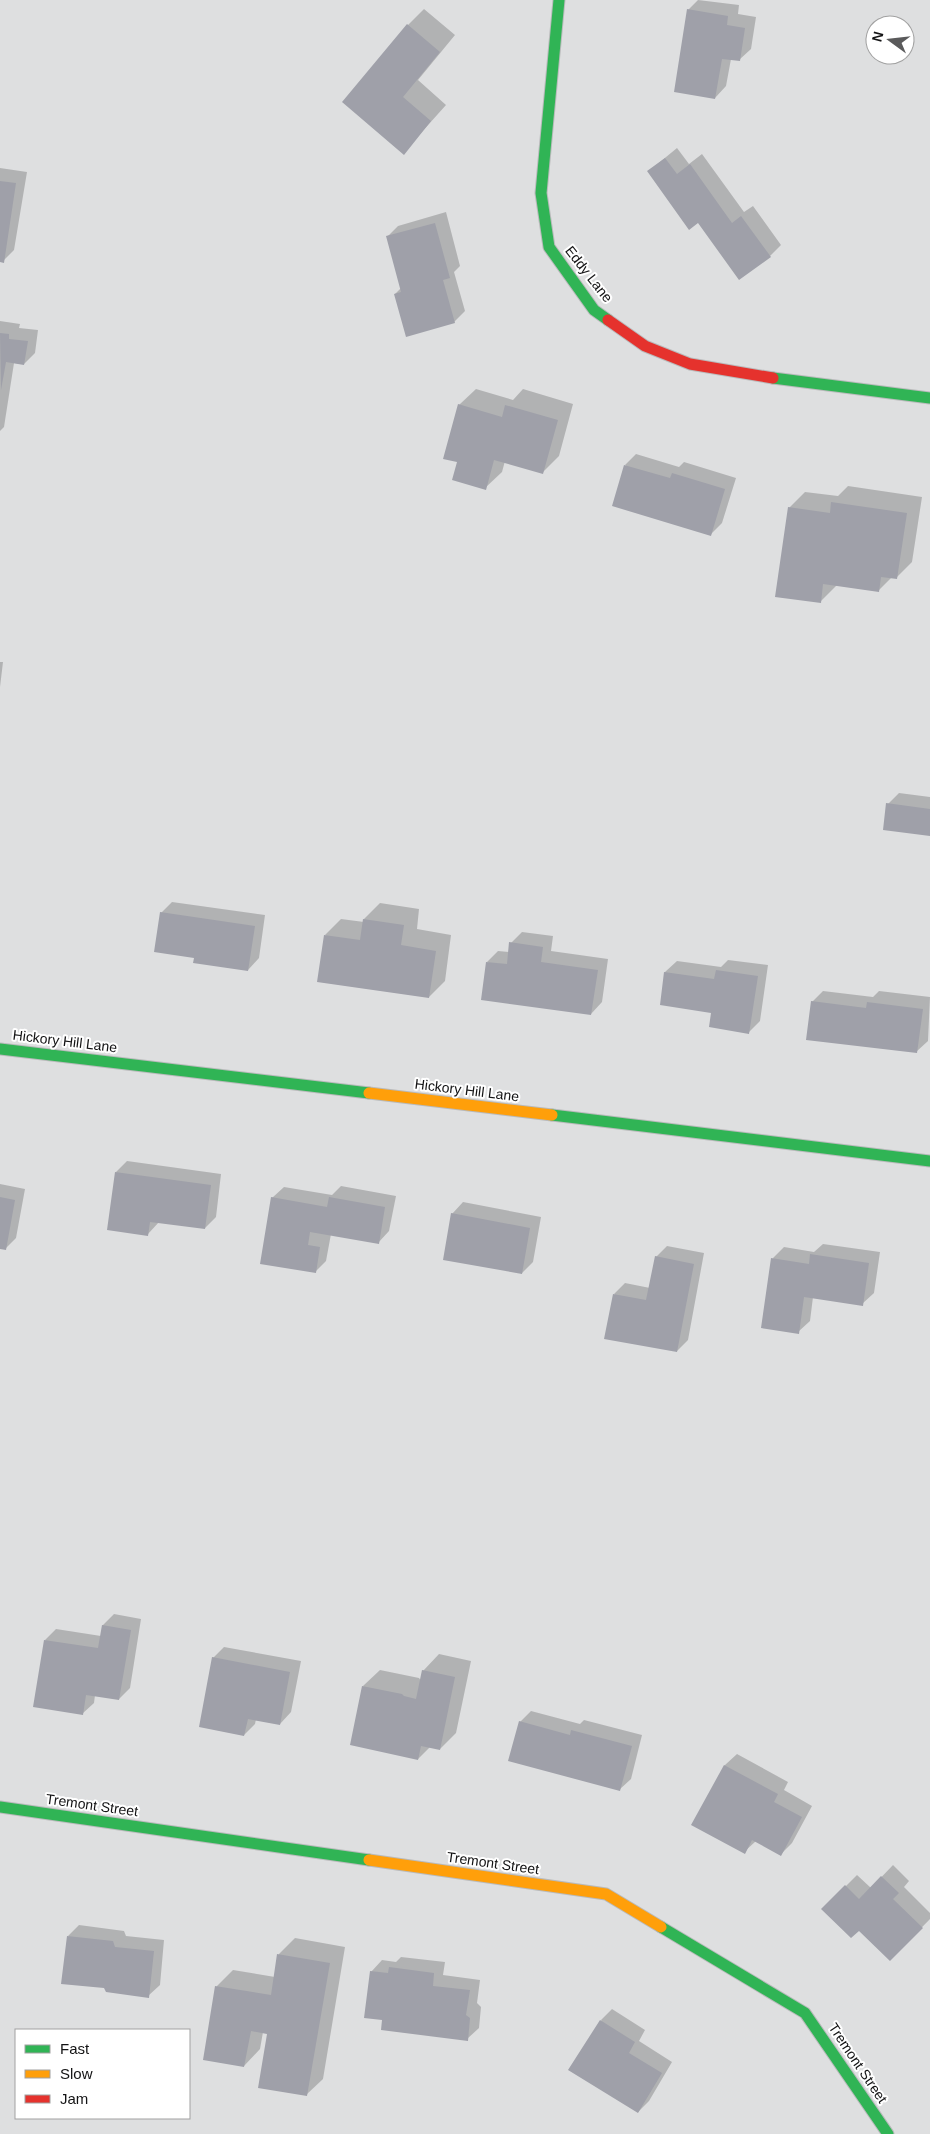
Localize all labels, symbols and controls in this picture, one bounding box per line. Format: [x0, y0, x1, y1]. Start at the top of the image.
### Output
north arrow [865, 15, 915, 65]
text: N [868, 30, 886, 44]
street label: Eddy Lane [562, 243, 616, 305]
street label: Hickory Hill Lane [12, 1027, 118, 1055]
street label: Hickory Hill Lane [414, 1076, 520, 1104]
street label: Tremont Street [45, 1791, 139, 1819]
street label: Tremont Street [446, 1849, 540, 1877]
street label: Tremont Street [825, 2020, 891, 2106]
legend [15, 2029, 190, 2119]
text: Fast [60, 2040, 90, 2057]
text: Slow [60, 2065, 93, 2082]
text: Jam [60, 2090, 88, 2107]

